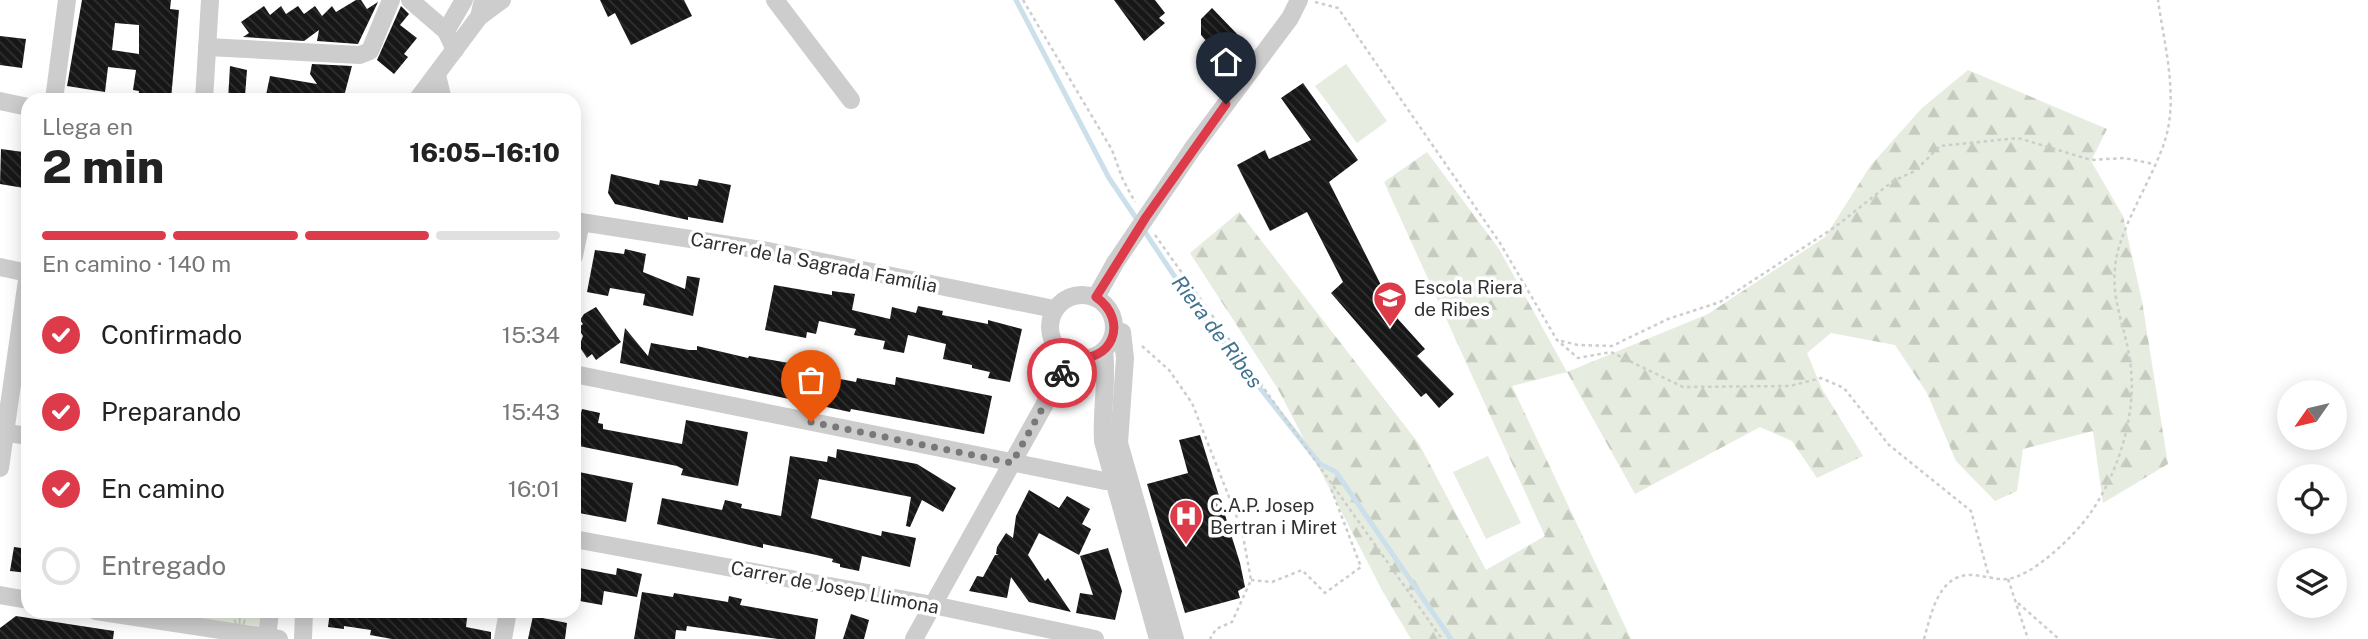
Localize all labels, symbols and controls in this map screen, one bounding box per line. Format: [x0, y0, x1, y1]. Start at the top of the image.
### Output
pin [1196, 32, 1256, 104]
icon: home [1207, 43, 1245, 81]
text: Llega en [42, 113, 133, 140]
text: 16:05–16:10 [409, 137, 560, 168]
text: 2 min [42, 139, 164, 193]
street label: Carrer de la Sagrada Família [689, 227, 939, 297]
text: En camino · 140 m [42, 250, 231, 277]
water label: Riera de Ribes [1167, 270, 1268, 393]
place label: Escola Riera de Ribes [1414, 276, 1523, 320]
school or university icon: Escola Riera de Ribes [1371, 279, 1409, 328]
icon: check [42, 316, 80, 354]
text: Confirmado [101, 319, 242, 350]
text: 15:34 [502, 321, 560, 348]
courier [1027, 338, 1097, 408]
pin [781, 350, 841, 422]
icon: bike [1043, 354, 1081, 392]
icon: bag [792, 361, 830, 399]
north arrow [2277, 380, 2347, 450]
map controls [2277, 380, 2347, 618]
icon: check [42, 393, 80, 431]
text: Preparando [101, 396, 241, 427]
text: 15:43 [502, 398, 560, 425]
button: locate [2277, 464, 2347, 534]
icon: check [42, 470, 80, 508]
text: En camino [101, 473, 225, 504]
text: 16:01 [508, 475, 560, 502]
place label: C.A.P. Josep Bertran i Miret [1210, 494, 1337, 538]
hospital icon: C.A.P. Josep Bertran i Miret [1167, 497, 1205, 546]
button: layers [2277, 548, 2347, 618]
text: Entregado [101, 550, 226, 581]
street label: Carrer de Josep Llimona [729, 556, 941, 618]

